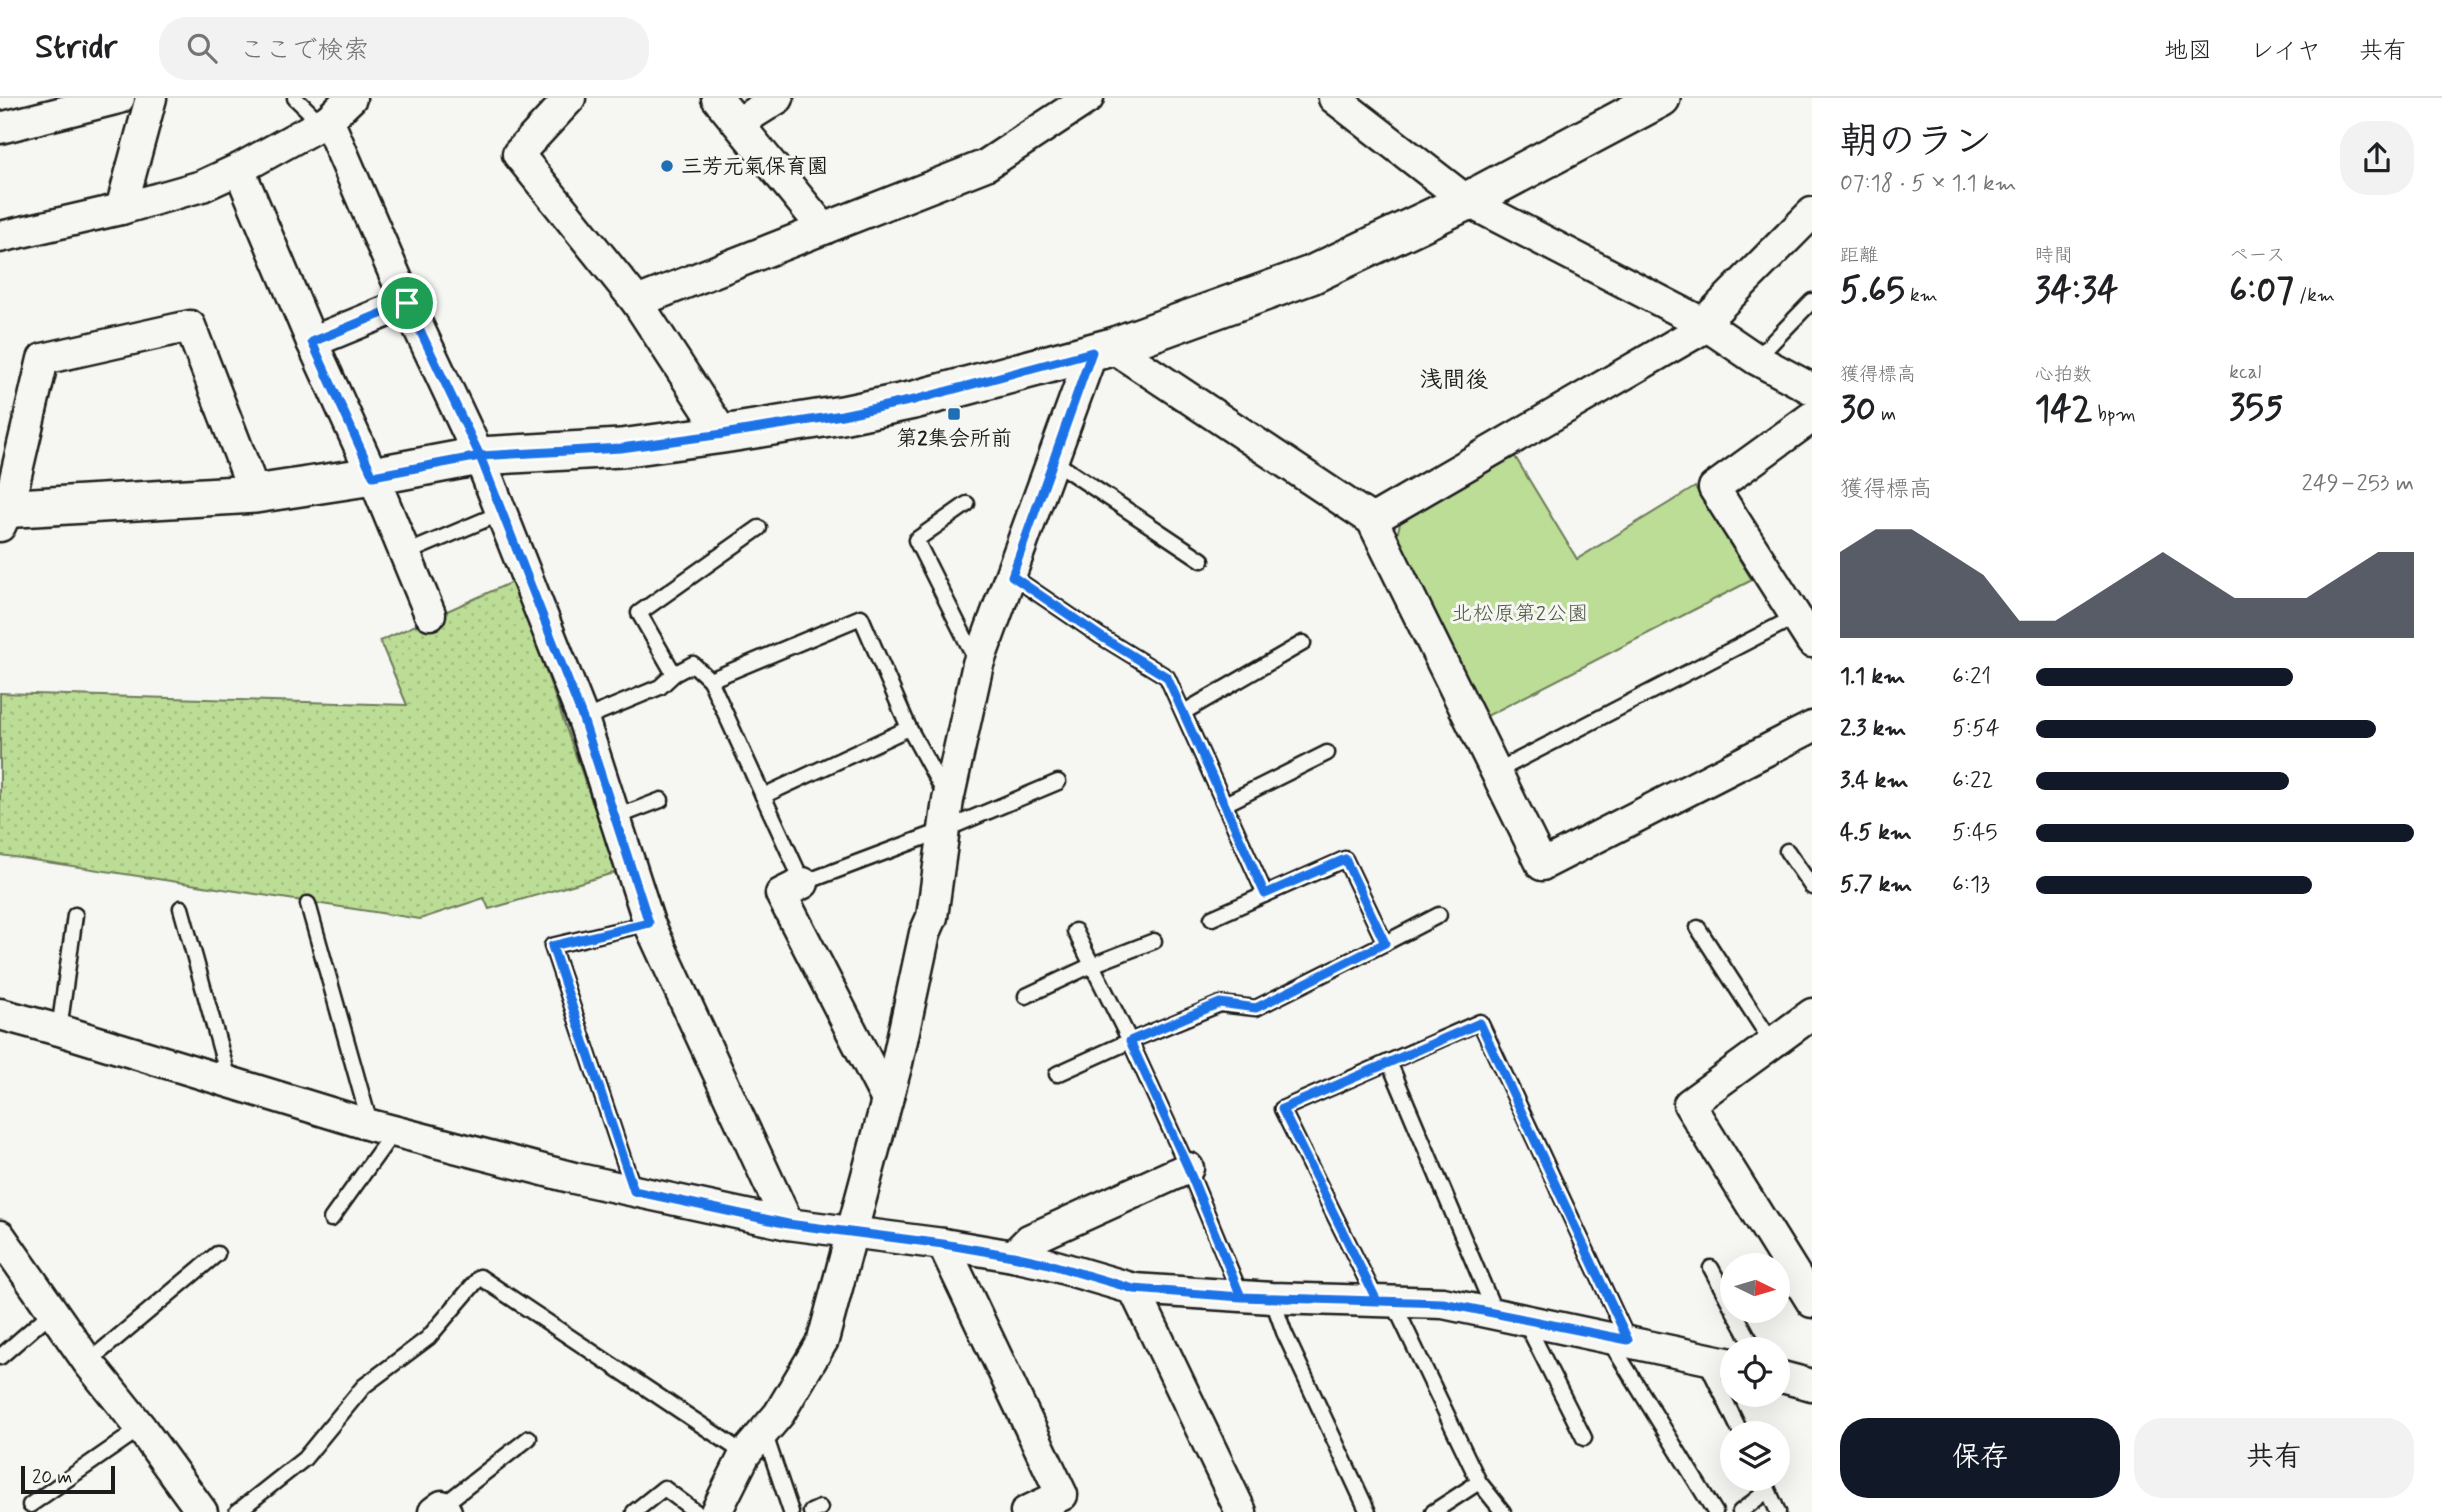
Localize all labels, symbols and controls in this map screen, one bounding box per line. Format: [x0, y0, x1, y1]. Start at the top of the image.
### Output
search box [159, 17, 649, 80]
text: Stridr [35, 26, 117, 70]
icon: search [183, 29, 221, 67]
text: ここで検索 [239, 34, 369, 68]
text: 地図 [2164, 36, 2212, 67]
text: レイヤ [2250, 36, 2321, 67]
text: 共有 [2359, 36, 2407, 67]
text: 朝のラン [1840, 118, 1992, 167]
button: share [2340, 121, 2414, 195]
place label: 三芳元氣保育園 [681, 153, 828, 181]
marker: 三芳元氣保育園 [659, 158, 675, 174]
text: 07:18 · 5 × 1.1 km [1840, 169, 2017, 199]
text: 距離 [1840, 243, 1878, 268]
text: 時間 [2035, 243, 2073, 268]
text: ペース [2229, 243, 2285, 268]
text: 5.65 [1840, 268, 1905, 314]
text: 34:34 [2035, 268, 2118, 314]
text: 6:07 [2229, 268, 2294, 314]
pin [377, 273, 437, 333]
text: km [1905, 283, 1938, 308]
text: /km [2294, 283, 2335, 308]
icon: arrive [388, 284, 426, 322]
text: kcal [2229, 360, 2261, 385]
text: 獲得標高 [1840, 362, 1916, 387]
text: 心拍数 [2035, 362, 2092, 387]
district label: 浅間後 [1420, 366, 1489, 396]
text: 355 [2229, 385, 2283, 431]
text: 30 [1840, 387, 1876, 433]
text: 142 [2035, 387, 2092, 433]
text: m [1876, 402, 1896, 427]
text: bpm [2092, 402, 2136, 427]
marker: 第2集会所前 [946, 406, 962, 422]
place label: 第2集会所前 [896, 425, 1012, 453]
text: 249–253 m [2302, 469, 2414, 499]
text: 獲得標高 [1840, 475, 1932, 505]
park label: 北松原第2公園 [1452, 600, 1588, 628]
text: 1.1 km [1840, 662, 1905, 692]
text: 6:21 [1952, 662, 1991, 692]
text: 2.3 km [1840, 714, 1906, 744]
text: 5:54 [1952, 714, 2000, 744]
text: 3.4 km [1840, 766, 1908, 796]
text: 6:22 [1952, 766, 1993, 796]
text: 4.5 km [1840, 818, 1912, 848]
text: 5:45 [1952, 818, 1998, 848]
text: 5.7 km [1840, 870, 1912, 900]
text: 6:13 [1952, 870, 1990, 900]
north arrow [1720, 1253, 1790, 1323]
map controls [1720, 1253, 1790, 1491]
button: locate [1720, 1337, 1790, 1407]
button: 保存 [1840, 1418, 2120, 1498]
button: 共有 [2134, 1418, 2414, 1498]
button: layers [1720, 1421, 1790, 1491]
scale bar [21, 1463, 116, 1495]
text: 20 m [32, 1465, 72, 1490]

